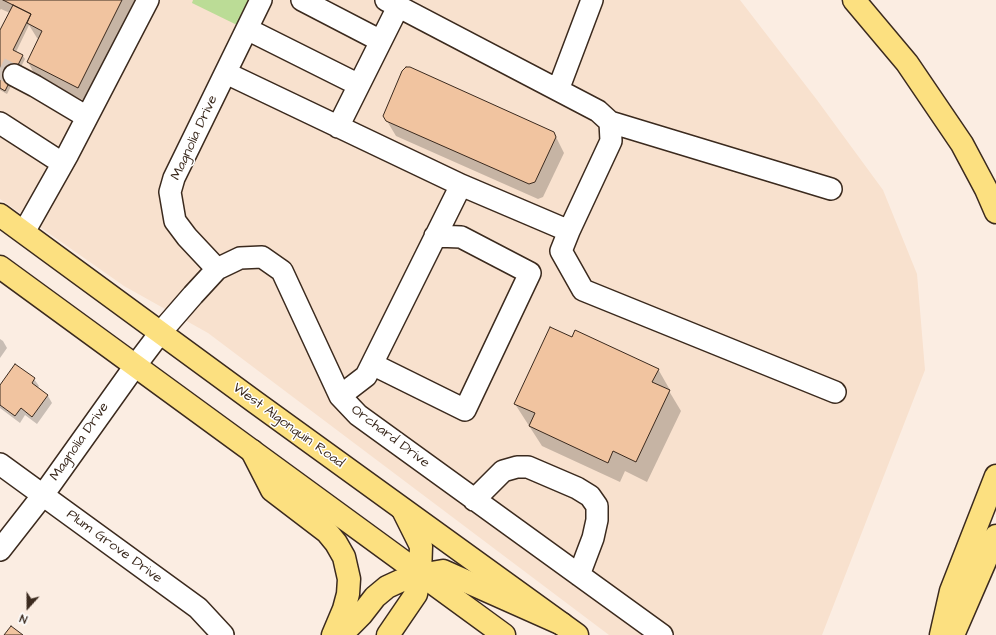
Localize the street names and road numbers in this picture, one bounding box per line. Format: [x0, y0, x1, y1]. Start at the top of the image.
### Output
street label: Magnolia Drive [168, 93, 222, 183]
street label: West Algonquin Road [229, 380, 347, 472]
street label: Magnolia Drive [47, 400, 113, 484]
street label: Orchard Drive [347, 402, 433, 472]
street label: Plum Grove Drive [63, 507, 165, 587]

